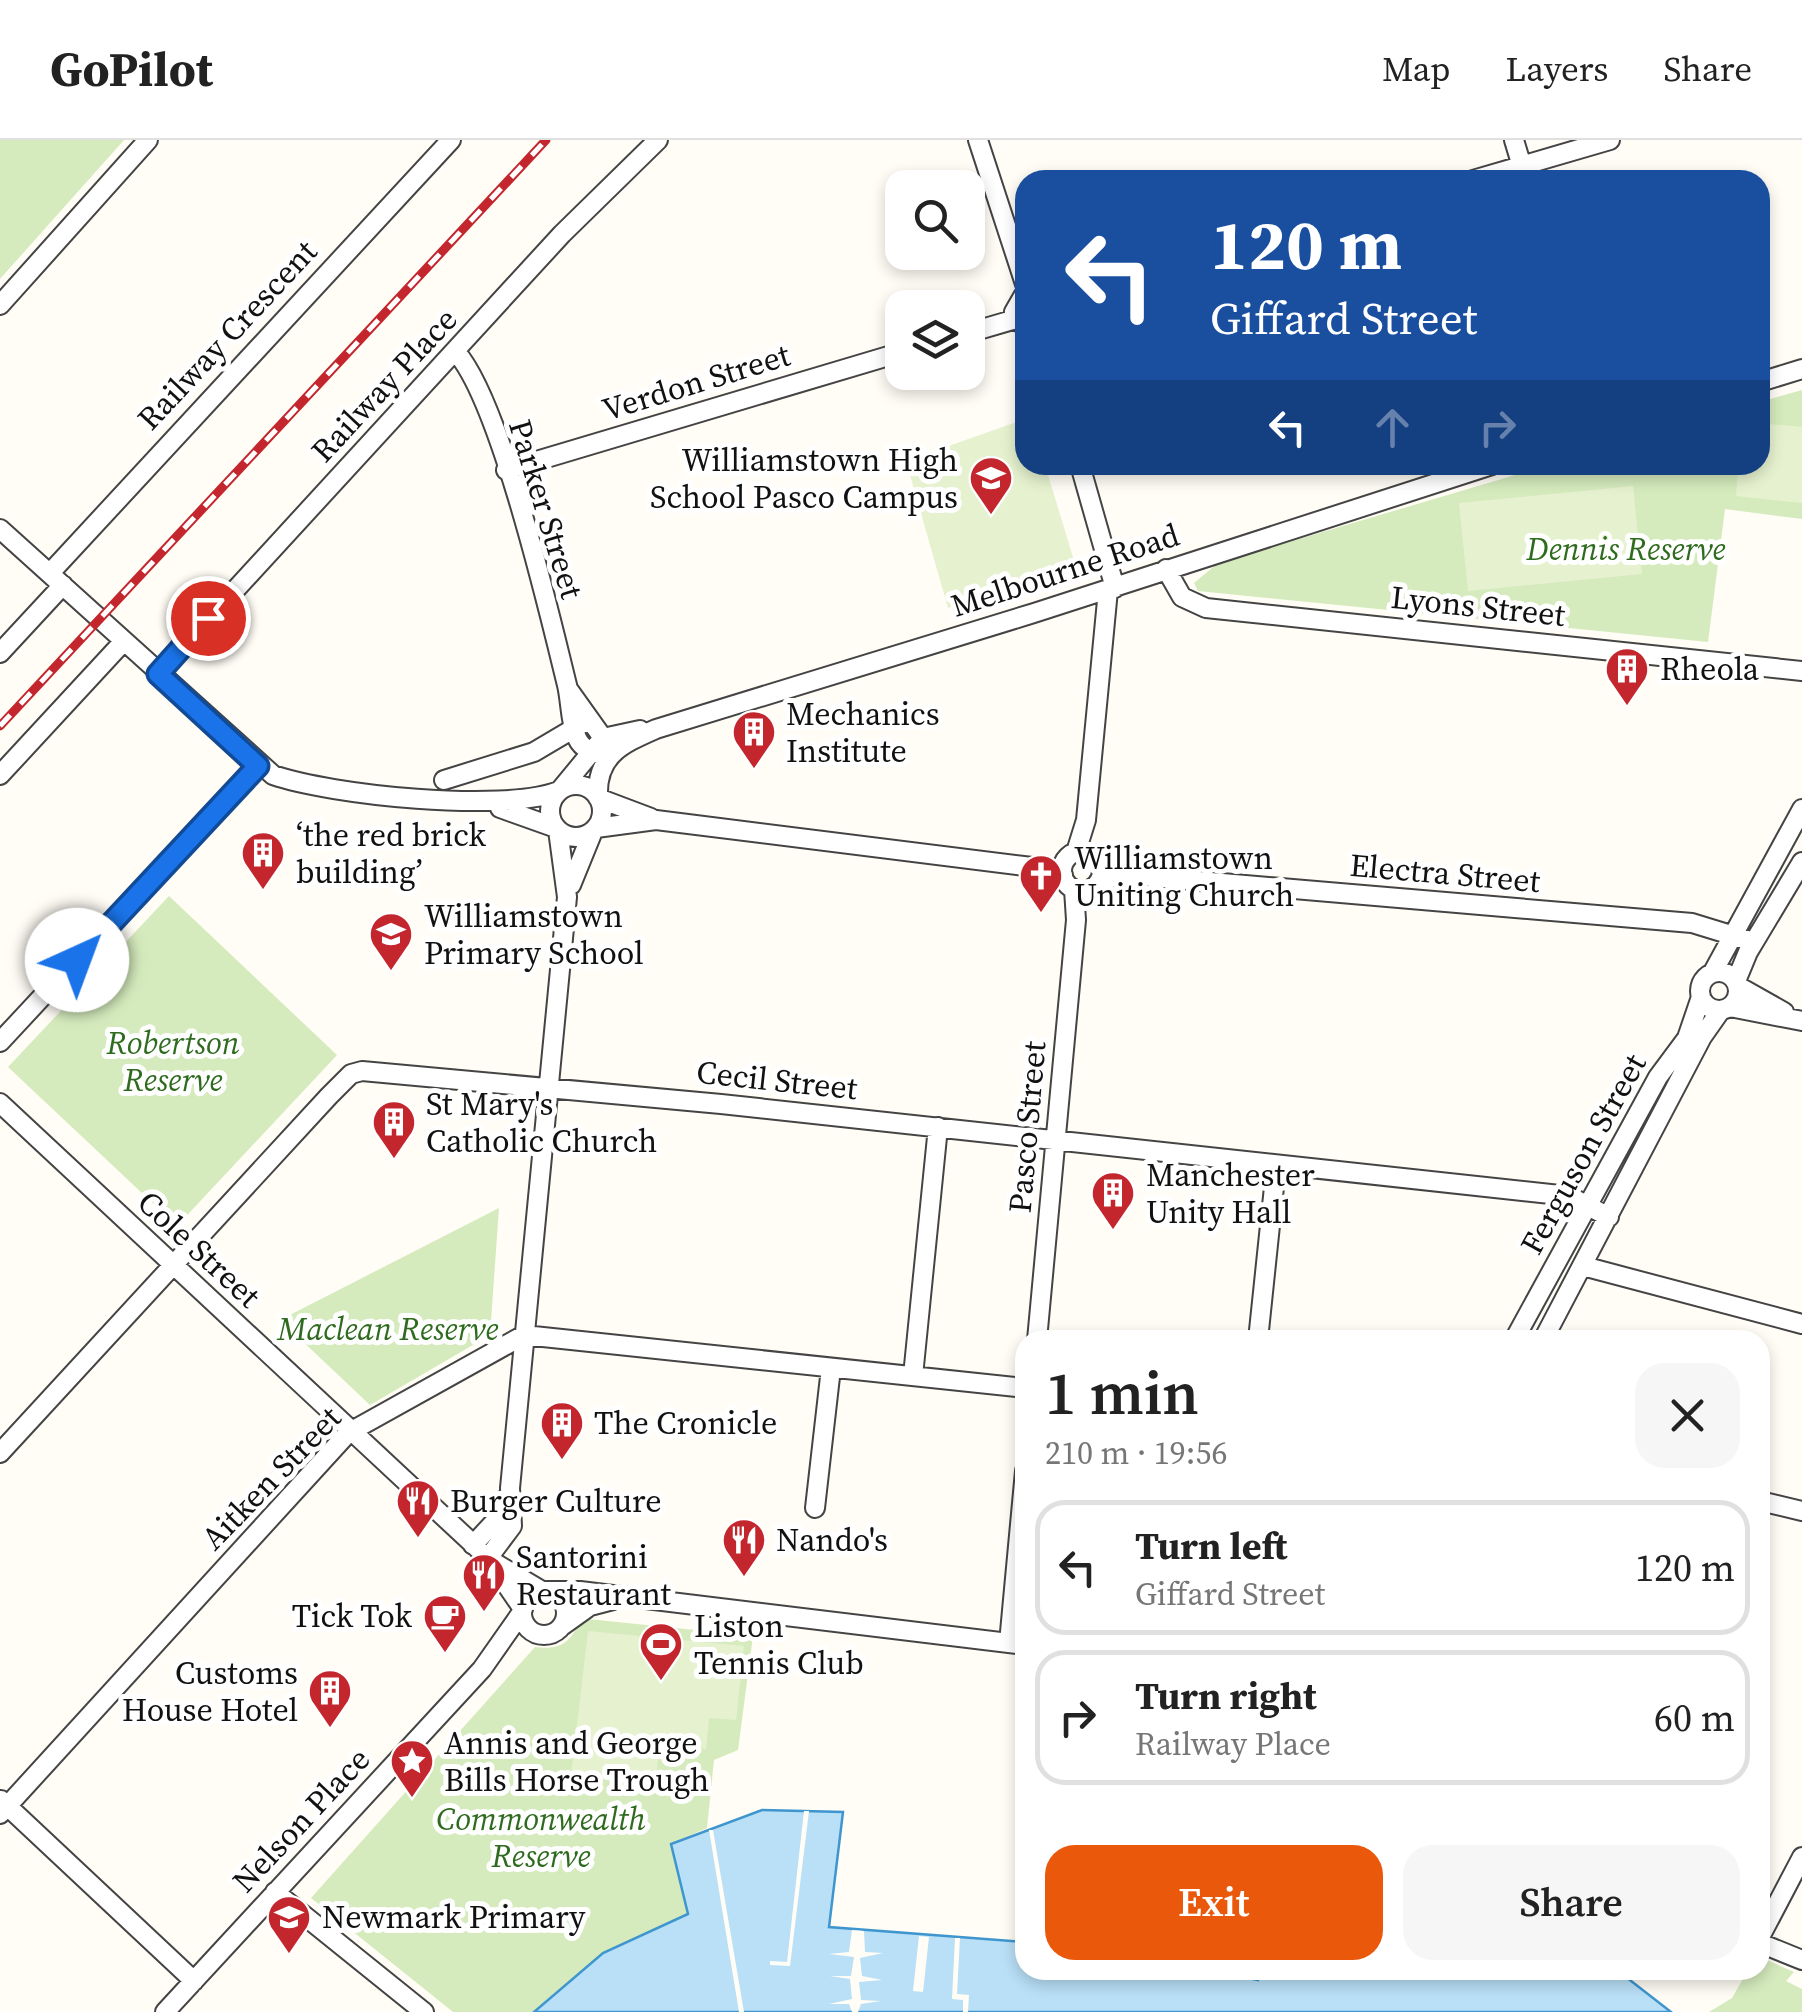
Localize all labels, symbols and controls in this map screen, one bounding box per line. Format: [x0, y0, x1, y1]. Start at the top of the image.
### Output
text: GoPilot [50, 36, 213, 102]
text: Map [1382, 45, 1450, 93]
text: Layers [1505, 45, 1608, 93]
text: Share [1663, 45, 1752, 93]
map controls [885, 170, 985, 390]
button: search [885, 170, 985, 270]
text: 120 m [1210, 196, 1402, 292]
icon: left [1045, 210, 1175, 340]
street label: Railway Crescent [127, 230, 327, 440]
text: Giffard Street [1210, 287, 1477, 349]
button: layers [885, 290, 985, 390]
street label: Railway Place [301, 298, 467, 472]
street label: Verdon Street [597, 332, 796, 431]
icon: left [1260, 400, 1315, 455]
icon: ahead [1365, 400, 1420, 455]
icon: right [1470, 400, 1525, 455]
street label: Parker Street [498, 414, 594, 604]
place label: Williamstown High School Pasco Campus [650, 438, 958, 519]
school or university icon: Williamstown High School Pasco Campus [968, 455, 1014, 516]
street label: Melbourne Road [945, 512, 1185, 628]
park label: Dennis Reserve [1525, 527, 1726, 571]
street label: Lyons Street [1389, 575, 1568, 637]
pin [166, 576, 251, 661]
icon: arrive [181, 591, 236, 646]
building icon: Rheola [1604, 646, 1650, 707]
place label: Rheola [1660, 647, 1760, 691]
place label: Mechanics Institute [786, 692, 940, 773]
building icon: Mechanics Institute [731, 709, 777, 770]
place label: ‘the red brick building’ [296, 813, 486, 894]
building icon: ‘the red brick building’ [240, 830, 286, 891]
place label: Williamstown Uniting Church [1074, 836, 1294, 917]
street label: Electra Street [1348, 843, 1543, 903]
church icon: Williamstown Uniting Church [1018, 853, 1064, 914]
place label: Williamstown Primary School [424, 894, 644, 975]
position arrow [25, 908, 129, 1012]
school or university icon: Williamstown Primary School [368, 911, 414, 972]
park label: Robertson Reserve [105, 1021, 240, 1102]
street label: Pasco Street [998, 1039, 1056, 1215]
street label: Ferguson Street [1510, 1045, 1657, 1262]
street label: Cecil Street [694, 1050, 860, 1110]
place label: St Mary's Catholic Church [426, 1082, 657, 1163]
building icon: St Mary's Catholic Church [371, 1099, 417, 1160]
place label: Manchester Unity Hall [1146, 1153, 1315, 1234]
building icon: Manchester Unity Hall [1090, 1170, 1136, 1231]
street label: Cole Street [128, 1181, 271, 1318]
park label: Maclean Reserve [276, 1307, 499, 1351]
text: 1 min [1045, 1352, 1199, 1434]
button: close [1635, 1363, 1740, 1468]
street label: Aitken Street [191, 1396, 351, 1559]
building icon: The Cronicle [539, 1400, 585, 1461]
place label: The Cronicle [594, 1401, 777, 1445]
text: 210 m · 19:56 [1045, 1431, 1227, 1475]
restaurant icon: Burger Culture [395, 1478, 441, 1539]
place label: Burger Culture [450, 1479, 662, 1523]
restaurant icon: Nando's [721, 1517, 767, 1578]
place label: Nando's [776, 1518, 888, 1562]
text: Turn left [1135, 1520, 1287, 1572]
place label: Santorini Restaurant [516, 1535, 672, 1616]
icon: left [1050, 1540, 1105, 1595]
text: 120 m [1635, 1542, 1735, 1594]
restaurant icon: Santorini Restaurant [461, 1552, 507, 1613]
text: Giffard Street [1135, 1572, 1325, 1616]
cafe icon: Tick Tok [422, 1593, 468, 1654]
place label: Tick Tok [292, 1594, 412, 1638]
place label: Liston Tennis Club [694, 1604, 864, 1685]
sports icon: Liston Tennis Club [638, 1621, 684, 1682]
place label: Customs House Hotel [122, 1651, 298, 1732]
building icon: Customs House Hotel [307, 1668, 353, 1729]
text: Turn right [1135, 1670, 1317, 1722]
icon: right [1050, 1690, 1105, 1745]
text: 60 m [1654, 1692, 1735, 1744]
place label: Annis and George Bills Horse Trough [444, 1721, 709, 1802]
text: Railway Place [1135, 1722, 1331, 1766]
street label: Nelson Place [222, 1738, 380, 1902]
place icon: Annis and George Bills Horse Trough [389, 1738, 435, 1799]
park label: Commonwealth Reserve [436, 1797, 646, 1878]
button: Exit [1045, 1845, 1383, 1960]
button: Share [1403, 1845, 1740, 1960]
school or university icon: Newmark Primary [266, 1894, 312, 1955]
place label: Newmark Primary [322, 1895, 586, 1939]

